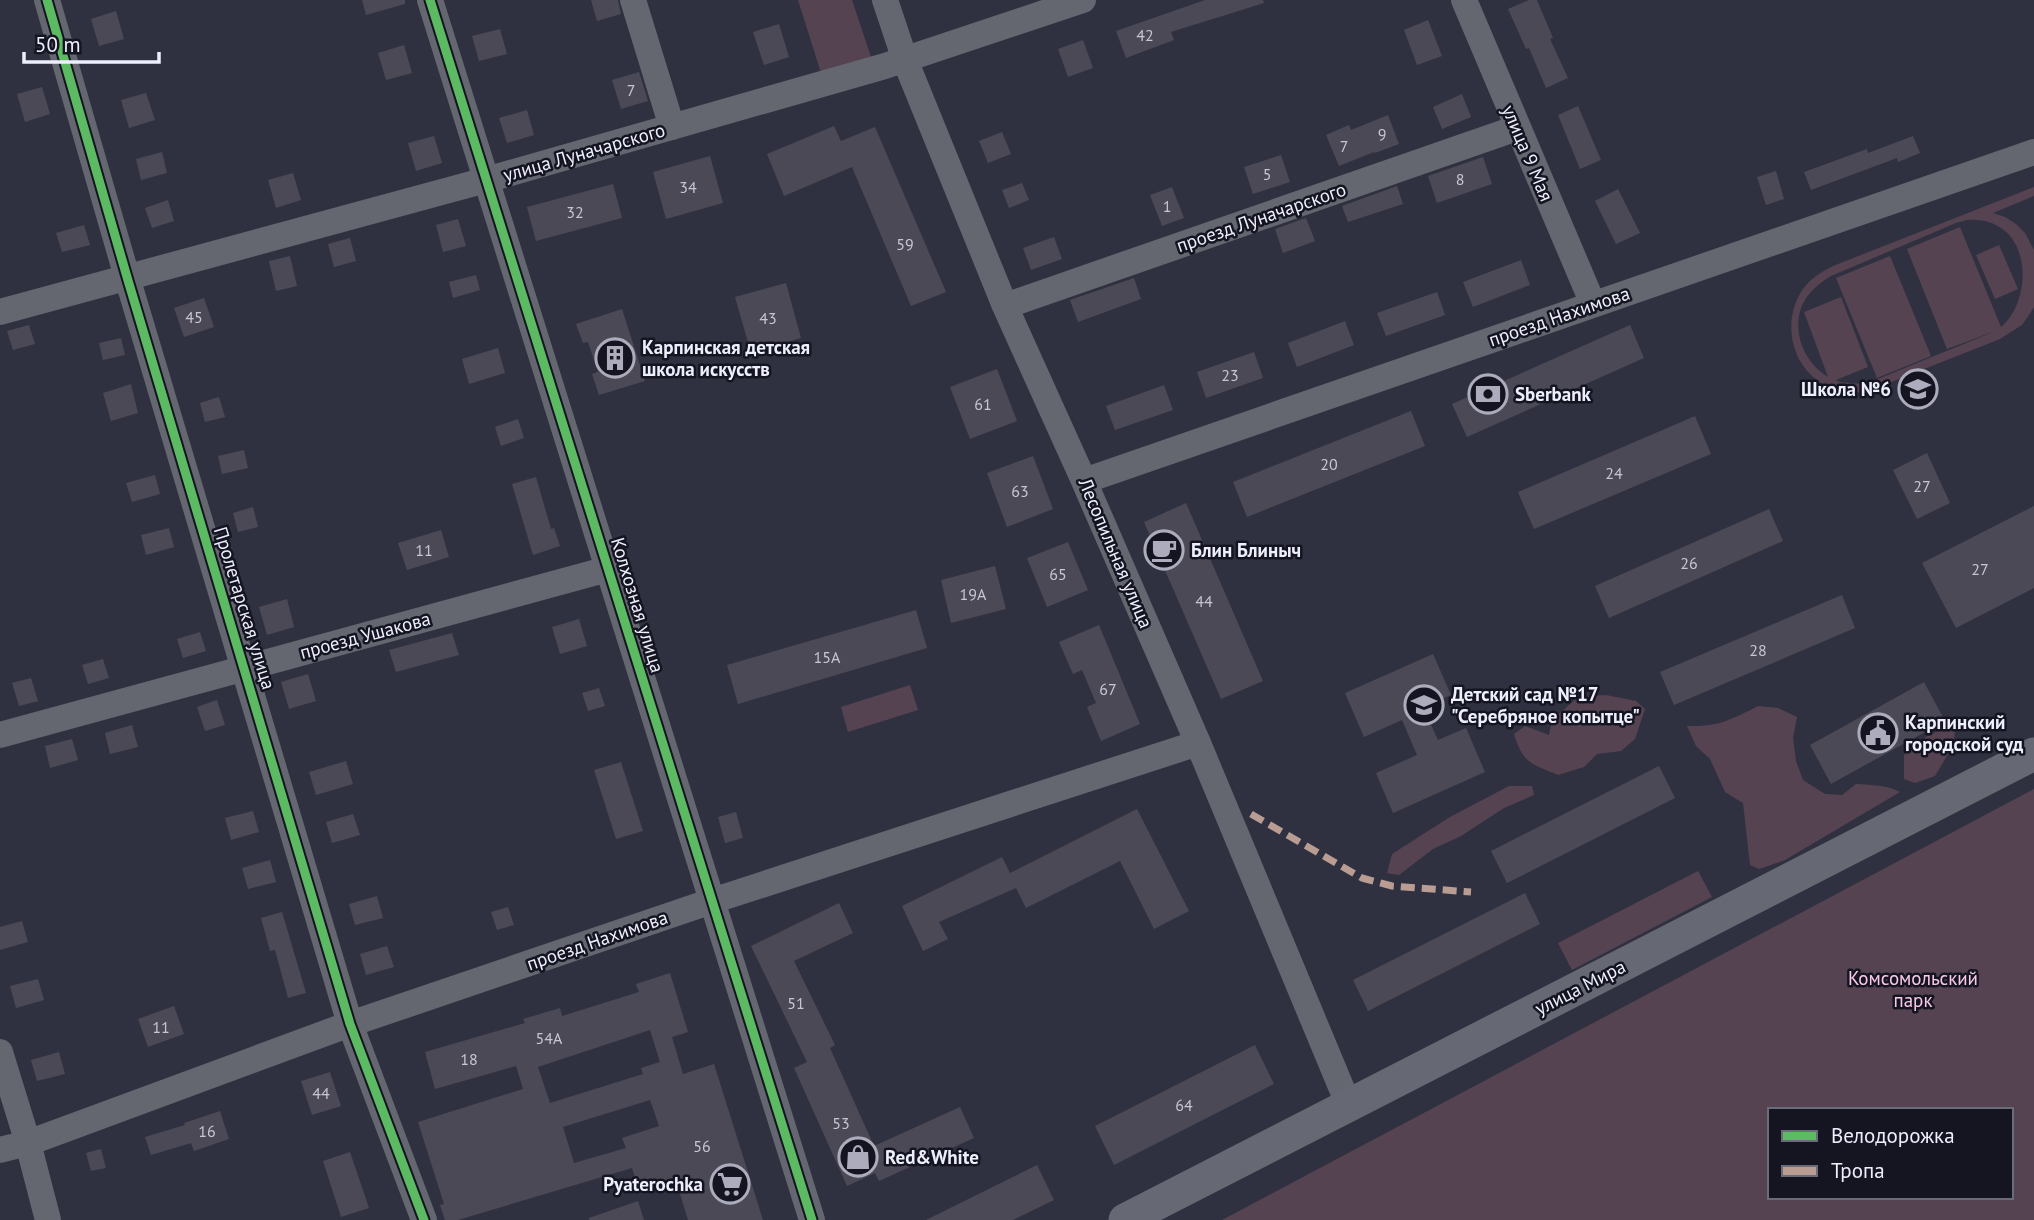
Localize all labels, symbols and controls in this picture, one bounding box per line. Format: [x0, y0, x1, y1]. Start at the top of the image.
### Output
scale bar [24, 21, 159, 65]
house number: 42 [1136, 25, 1154, 45]
text: 50 m [35, 31, 81, 58]
house number: 7 [627, 80, 635, 100]
street label: улица 9 Мая [1497, 101, 1559, 205]
street label: улица Луначарского [500, 117, 668, 187]
house number: 9 [1378, 124, 1386, 144]
house number: 7 [1340, 136, 1348, 156]
house number: 5 [1263, 164, 1271, 184]
house number: 8 [1456, 169, 1464, 189]
house number: 34 [679, 177, 697, 197]
street label: проезд Луначарского [1173, 177, 1349, 257]
house number: 1 [1163, 196, 1171, 216]
house number: 32 [566, 202, 584, 222]
house number: 59 [896, 234, 914, 254]
street label: проезд Нахимова [1485, 281, 1633, 351]
house number: 45 [185, 307, 203, 327]
house number: 43 [759, 308, 777, 328]
place label: Карпинская детская школа искусств [642, 335, 810, 381]
building icon: Карпинская детская школа искусств [594, 337, 636, 379]
house number: 23 [1221, 365, 1239, 385]
school or university icon: Школа №6 [1897, 368, 1939, 410]
bank icon: Sberbank [1467, 373, 1509, 415]
place label: Школа №6 [1801, 377, 1891, 401]
place label: Sberbank [1515, 382, 1592, 406]
house number: 61 [974, 394, 992, 414]
house number: 20 [1320, 454, 1338, 474]
house number: 24 [1605, 463, 1623, 483]
street label: Лесопильная улица [1073, 473, 1158, 632]
house number: 27 [1913, 476, 1931, 496]
house number: 63 [1011, 481, 1029, 501]
street label: Пролетарская улица [209, 524, 281, 692]
cafe icon: Блин Блиныч [1143, 529, 1185, 571]
street label: Колхозная улица [606, 535, 670, 675]
place label: Блин Блиныч [1191, 538, 1301, 562]
house number: 11 [415, 540, 433, 560]
house number: 26 [1680, 553, 1698, 573]
house number: 27 [1971, 559, 1989, 579]
house number: 65 [1049, 564, 1067, 584]
house number: 19А [960, 584, 987, 604]
house number: 44 [1195, 591, 1213, 611]
street label: проезд Ушакова [297, 606, 433, 664]
house number: 28 [1749, 640, 1767, 660]
house number: 15А [814, 647, 841, 667]
house number: 67 [1099, 679, 1117, 699]
place label: Детский сад №17 "Серебряное копытце" [1451, 682, 1640, 728]
school or university icon: Детский сад №17 "Серебряное копытце" [1403, 684, 1445, 726]
place label: Карпинский городской суд [1905, 710, 2024, 756]
public building icon: Карпинский городской суд [1857, 712, 1899, 754]
street label: проезд Нахимова [523, 905, 671, 975]
street label: улица Мира [1531, 954, 1629, 1020]
park label: Комсомольский парк [1848, 966, 1978, 1012]
house number: 51 [787, 993, 805, 1013]
house number: 11 [152, 1017, 170, 1037]
house number: 54А [536, 1028, 563, 1048]
house number: 18 [460, 1049, 478, 1069]
house number: 44 [312, 1083, 330, 1103]
house number: 64 [1175, 1095, 1193, 1115]
legend [1768, 1108, 2013, 1199]
house number: 53 [832, 1113, 850, 1133]
house number: 16 [198, 1121, 216, 1141]
text: Велодорожка [1831, 1122, 1955, 1149]
house number: 56 [693, 1136, 711, 1156]
shop icon: Red&White [837, 1136, 879, 1178]
place label: Red&White [885, 1145, 979, 1169]
text: Тропа [1831, 1157, 1885, 1184]
supermarket icon: Pyaterochka [709, 1163, 751, 1205]
place label: Pyaterochka [603, 1172, 703, 1196]

